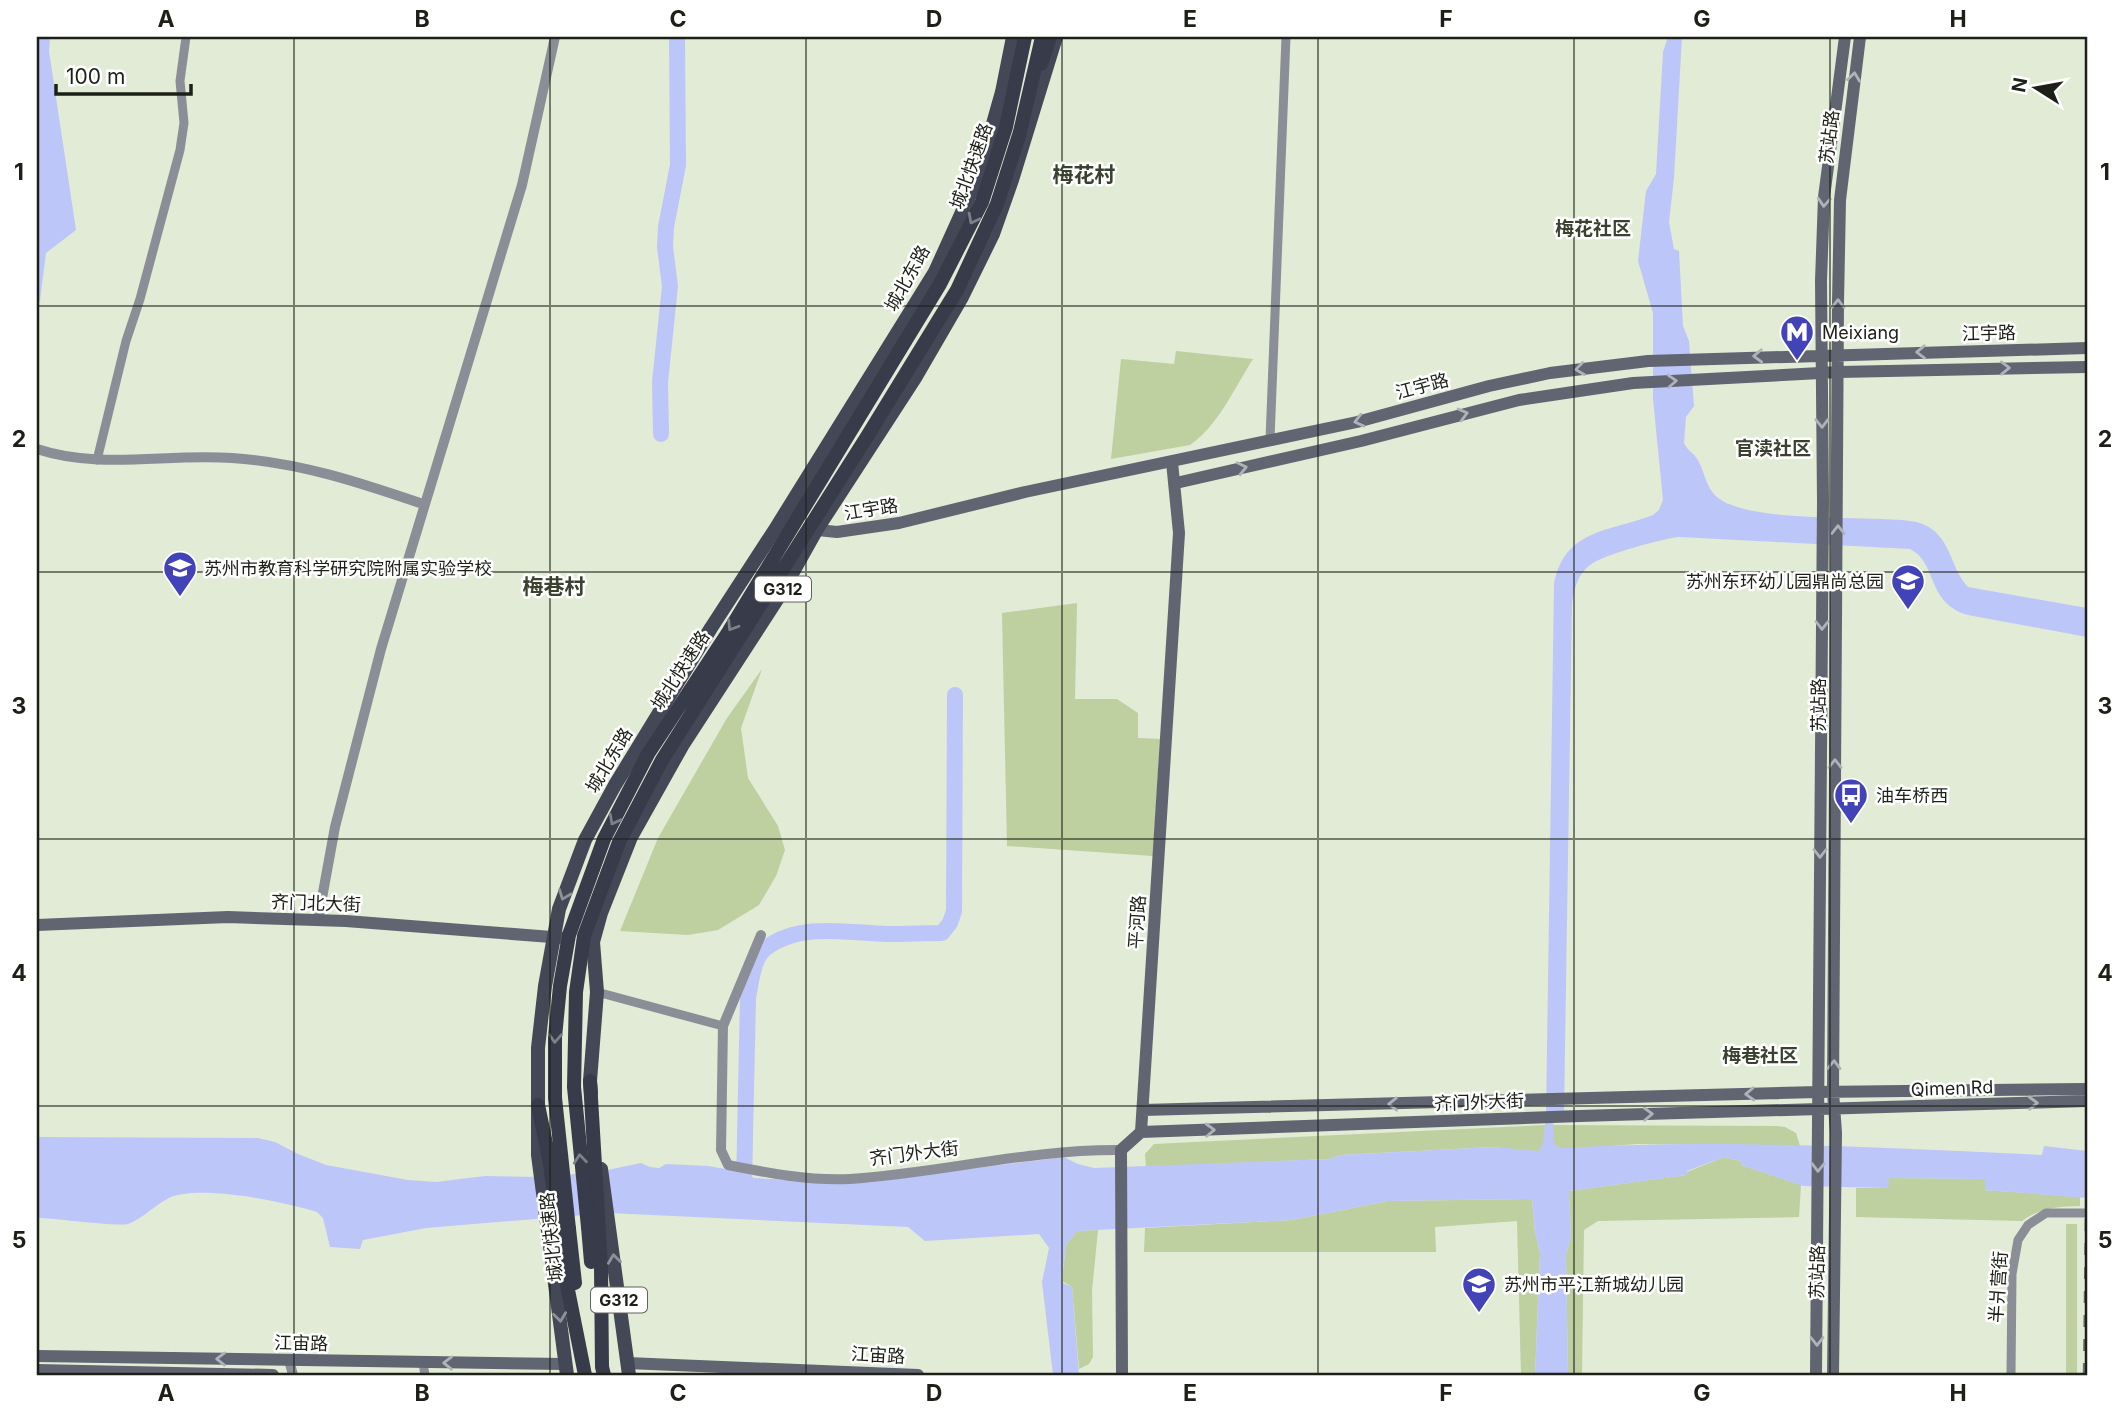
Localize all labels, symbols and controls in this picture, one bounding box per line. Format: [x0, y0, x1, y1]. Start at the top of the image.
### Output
text: A [157, 5, 175, 33]
text: B [414, 5, 430, 33]
text: C [669, 5, 687, 33]
text: D [926, 5, 942, 33]
text: E [1183, 5, 1197, 33]
text: F [1439, 5, 1453, 33]
text: G [1693, 5, 1711, 33]
text: H [1949, 5, 1967, 33]
scale bar [56, 52, 191, 96]
north arrow [2002, 52, 2072, 122]
text: 100 m [66, 64, 125, 89]
one-way arrow [1847, 71, 1862, 83]
text: N [2007, 76, 2032, 94]
street label: 苏站路 [1815, 109, 1843, 165]
street label: 城北快速路 [946, 120, 996, 212]
text: 1 [14, 158, 24, 186]
text: 1 [2100, 158, 2110, 186]
district label: 梅花村 [1053, 162, 1116, 187]
one-way arrow [1817, 196, 1832, 207]
one-way arrow [967, 212, 981, 225]
district label: 梅花社区 [1555, 217, 1631, 240]
street label: 城北东路 [880, 241, 934, 315]
one-way arrow [1830, 298, 1846, 308]
metro station icon: Meixiang [1778, 313, 1816, 362]
place label: Meixiang [1822, 322, 1899, 343]
street label: 江宇路 [1962, 322, 2016, 344]
one-way arrow [1915, 344, 1926, 359]
one-way arrow [1752, 349, 1763, 364]
one-way arrow [1574, 361, 1586, 376]
one-way arrow [2000, 361, 2011, 376]
street label: 江宇路 [1393, 369, 1451, 403]
one-way arrow [1667, 374, 1678, 389]
one-way arrow [1457, 408, 1469, 422]
one-way arrow [1353, 413, 1365, 427]
one-way arrow [1814, 418, 1830, 428]
text: 2 [12, 425, 26, 453]
text: 2 [2098, 425, 2112, 453]
district label: 官渎社区 [1735, 437, 1811, 460]
one-way arrow [1236, 461, 1248, 476]
street label: 江宇路 [843, 494, 899, 524]
one-way arrow [1830, 524, 1846, 535]
school or university icon: 苏州市教育科学研究院附属实验学校 [161, 549, 199, 598]
place label: 苏州市教育科学研究院附属实验学校 [204, 558, 492, 579]
school or university icon: 苏州东环幼儿园鼎尚总园 [1889, 562, 1927, 611]
place label: 苏州东环幼儿园鼎尚总园 [1686, 571, 1884, 592]
district label: 梅巷村 [523, 574, 586, 599]
road number: G312 [755, 576, 811, 602]
one-way arrow [727, 618, 740, 631]
one-way arrow [1814, 620, 1830, 631]
street label: 城北快速路 [647, 627, 713, 713]
street label: 苏站路 [1808, 678, 1829, 732]
text: 3 [12, 692, 26, 720]
text: 3 [2098, 692, 2112, 720]
street label: 城北东路 [581, 724, 637, 796]
one-way arrow [1827, 758, 1843, 769]
bus stop icon: 油车桥西 [1832, 776, 1870, 825]
place label: 油车桥西 [1876, 785, 1948, 806]
one-way arrow [608, 813, 622, 825]
one-way arrow [1813, 847, 1828, 858]
one-way arrow [559, 888, 573, 900]
street label: 齐门北大街 [271, 891, 361, 915]
street label: 平河路 [1125, 894, 1149, 950]
text: 4 [11, 959, 27, 987]
text: 4 [2097, 959, 2113, 987]
one-way arrow [548, 1032, 563, 1043]
district label: 梅巷社区 [1722, 1044, 1798, 1067]
one-way arrow [1826, 1059, 1841, 1070]
street label: Qimen Rd [1910, 1076, 1994, 1100]
one-way arrow [1744, 1087, 1755, 1102]
street label: 齐门外大街 [1434, 1090, 1524, 1114]
one-way arrow [2029, 1095, 2039, 1111]
one-way arrow [1388, 1096, 1398, 1112]
one-way arrow [1643, 1106, 1654, 1121]
one-way arrow [1204, 1122, 1215, 1137]
street label: 齐门外大街 [868, 1137, 960, 1169]
one-way arrow [573, 1153, 588, 1164]
one-way arrow [1811, 1162, 1826, 1173]
street label: 城北快速路 [536, 1191, 566, 1283]
text: 5 [12, 1226, 26, 1254]
text: 5 [2098, 1226, 2112, 1254]
street label: 苏站路 [1806, 1245, 1828, 1299]
street label: 半爿营街 [1985, 1250, 2011, 1324]
one-way arrow [606, 1253, 621, 1265]
school or university icon: 苏州市平江新城幼儿园 [1460, 1265, 1498, 1314]
place label: 苏州市平江新城幼儿园 [1504, 1274, 1684, 1295]
road number: G312 [591, 1288, 647, 1312]
one-way arrow [552, 1312, 567, 1323]
street label: 江宙路 [274, 1332, 328, 1354]
one-way arrow [1809, 1336, 1825, 1347]
street label: 江宙路 [850, 1343, 906, 1367]
one-way arrow [215, 1351, 225, 1367]
one-way arrow [442, 1355, 453, 1371]
text: A [157, 1379, 175, 1407]
text: B [414, 1379, 430, 1407]
text: C [669, 1379, 687, 1407]
text: D [926, 1379, 942, 1407]
text: E [1183, 1379, 1197, 1407]
text: F [1439, 1379, 1453, 1407]
text: G [1693, 1379, 1711, 1407]
text: H [1949, 1379, 1967, 1407]

